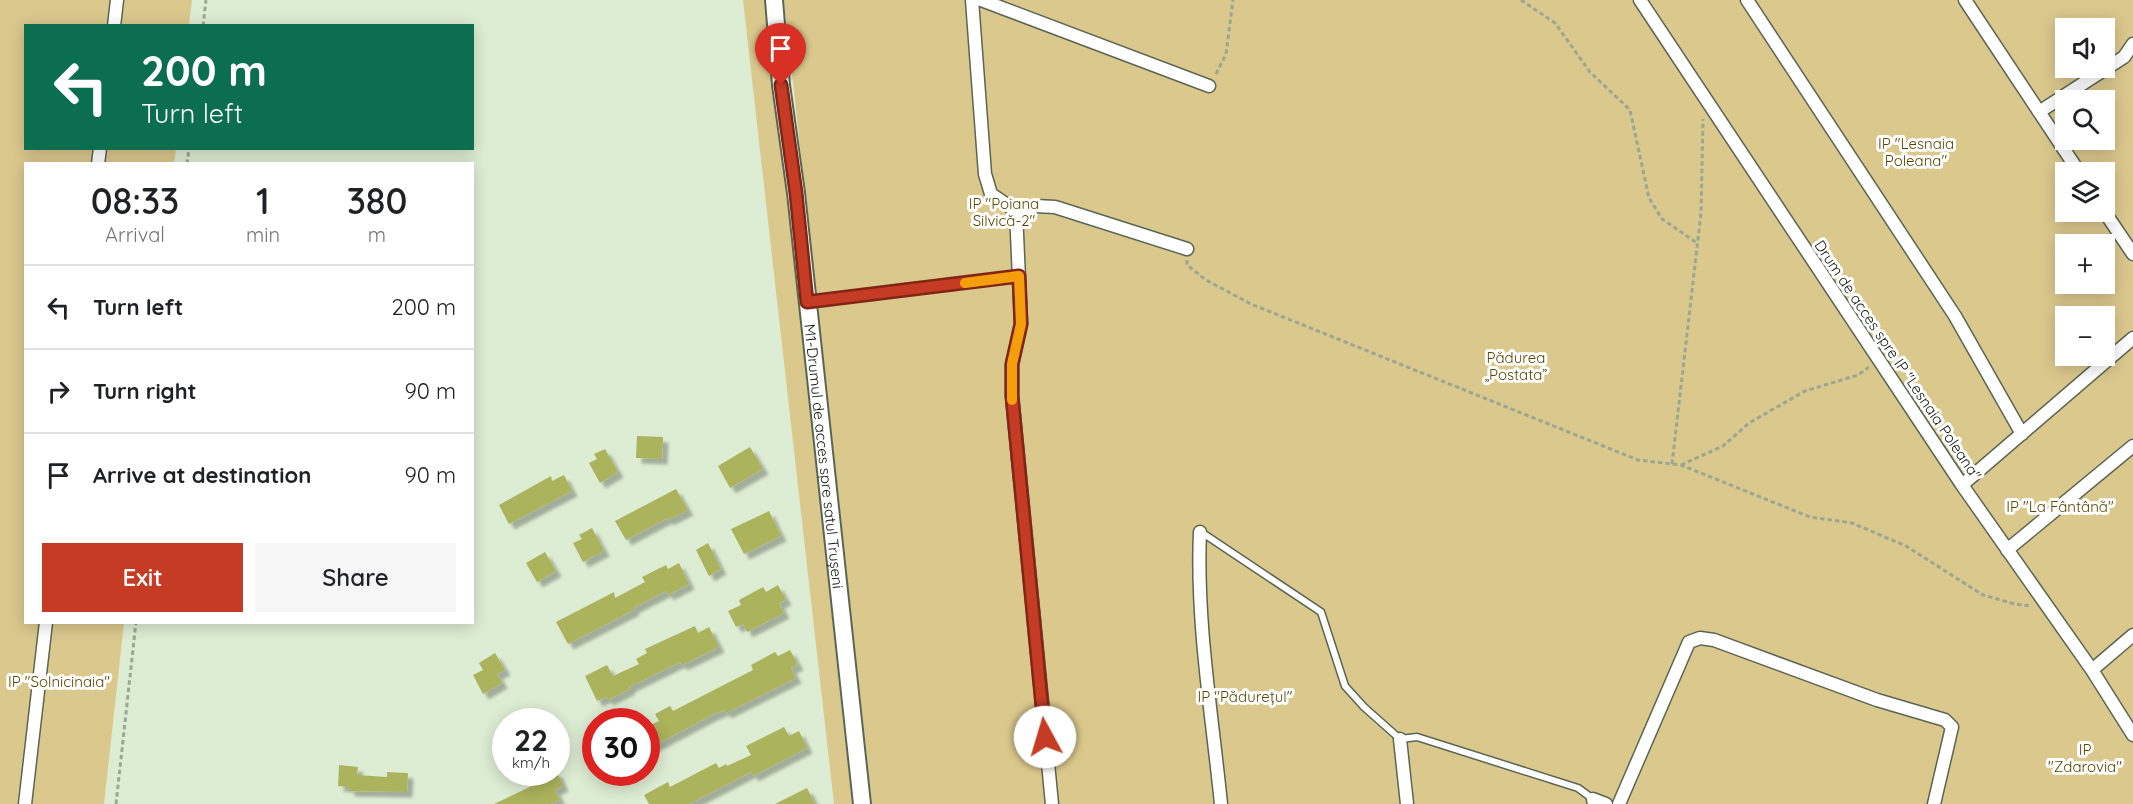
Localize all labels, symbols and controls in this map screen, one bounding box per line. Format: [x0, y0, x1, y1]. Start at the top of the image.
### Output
map controls [2055, 18, 2115, 366]
button: sound [2055, 18, 2115, 78]
pin [755, 23, 806, 85]
icon: arrive [764, 32, 797, 65]
text: 200 m [141, 44, 267, 97]
icon: left [42, 48, 120, 126]
button: search [2055, 90, 2115, 150]
text: Turn left [141, 96, 243, 130]
park label: IP "Lesnaia Poleana" [1878, 134, 1954, 170]
button: layers [2055, 162, 2115, 222]
text: 08:33 [91, 178, 179, 223]
text: 1 [256, 178, 270, 223]
text: 380 [347, 178, 407, 223]
park label: IP "Poiana Silvică-2" [969, 194, 1039, 230]
text: Arrival [105, 222, 165, 247]
text: min [246, 222, 280, 247]
text: m [368, 222, 386, 247]
button: + [2055, 234, 2115, 294]
street label: Drum de acces spre IP "Lesnaia Poleana" [1810, 236, 1986, 484]
icon: left [42, 291, 75, 324]
text: Turn left [93, 293, 183, 321]
text: 200 m [392, 293, 456, 321]
button: − [2055, 306, 2115, 366]
street label: M1-Drumul de acces spre satul Trușeni [801, 323, 848, 590]
park label: Pădurea „Postata” [1484, 348, 1548, 384]
icon: right [42, 375, 75, 408]
text: Turn right [93, 377, 197, 405]
text: 90 m [405, 377, 456, 405]
icon: arrive [42, 459, 75, 492]
text: Arrive at destination [93, 461, 311, 489]
text: 90 m [405, 461, 456, 489]
park label: IP "La Fântână" [2006, 497, 2114, 516]
button: Exit [42, 543, 243, 612]
button: Share [255, 543, 456, 612]
park label: IP "Solnicinaia" [8, 672, 110, 691]
park label: IP "Pădurețul" [1197, 687, 1293, 706]
position arrow [1013, 705, 1077, 769]
speed limit sign: 30 [582, 708, 660, 786]
text: 22 [514, 721, 548, 759]
park label: IP "Zdarovia" [2048, 740, 2122, 776]
text: km/h [512, 753, 550, 772]

